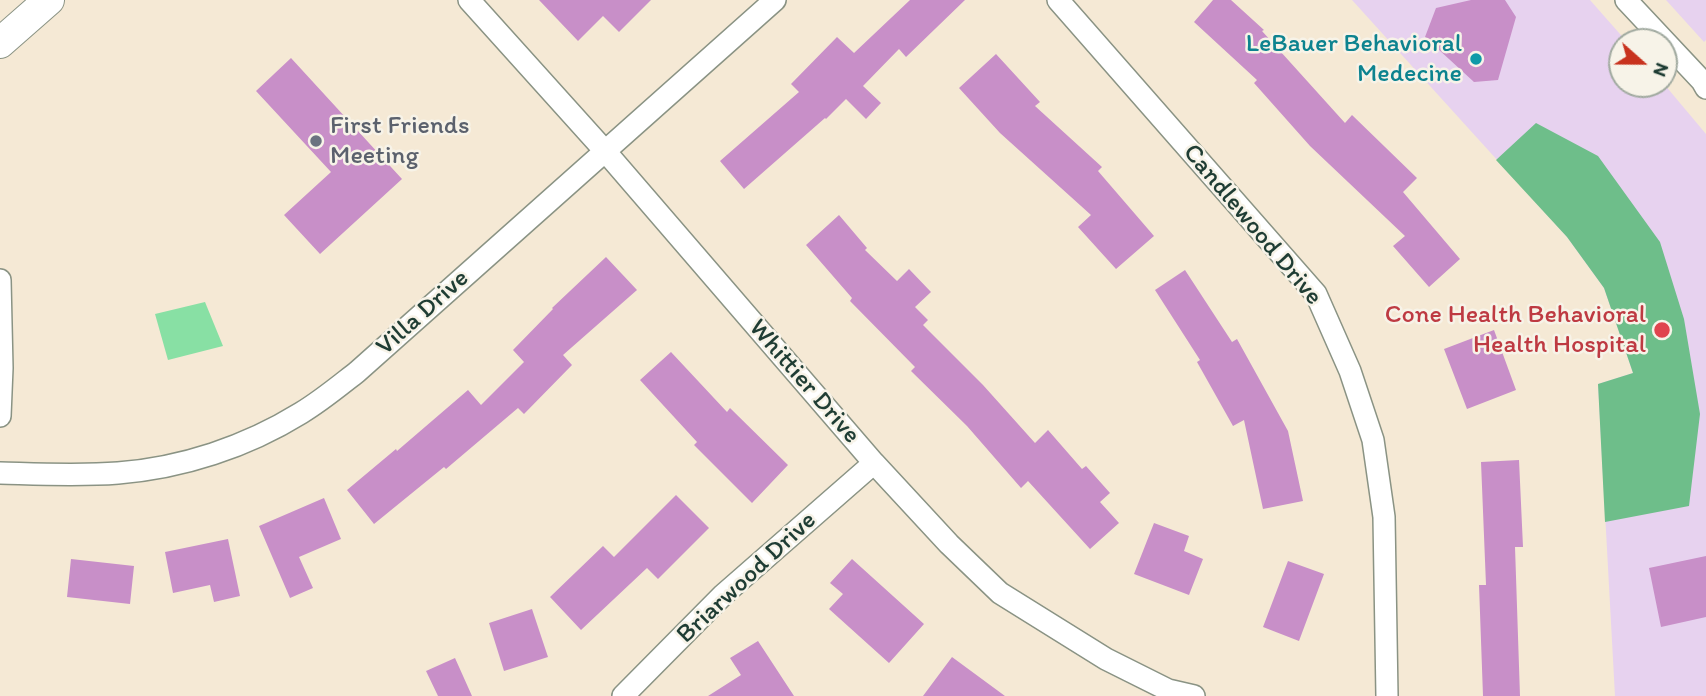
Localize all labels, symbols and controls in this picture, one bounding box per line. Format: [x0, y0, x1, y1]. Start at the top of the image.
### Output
place label: LeBauer Behavioral Medecine [1246, 28, 1462, 90]
north arrow [1608, 28, 1678, 98]
marker: LeBauer Behavioral Medecine [1468, 51, 1484, 67]
text: N [1648, 60, 1674, 80]
place label: First Friends Meeting [330, 110, 470, 172]
marker: First Friends Meeting [308, 133, 324, 149]
street label: Candlewood Drive [1175, 138, 1329, 312]
street label: Villa Drive [370, 263, 476, 363]
place label: Cone Health Behavioral Health Hospital [1385, 299, 1646, 360]
street label: Whittier Drive [741, 313, 867, 451]
marker: Cone Health Behavioral Health Hospital [1652, 320, 1672, 340]
street label: Briarwood Drive [671, 505, 823, 651]

